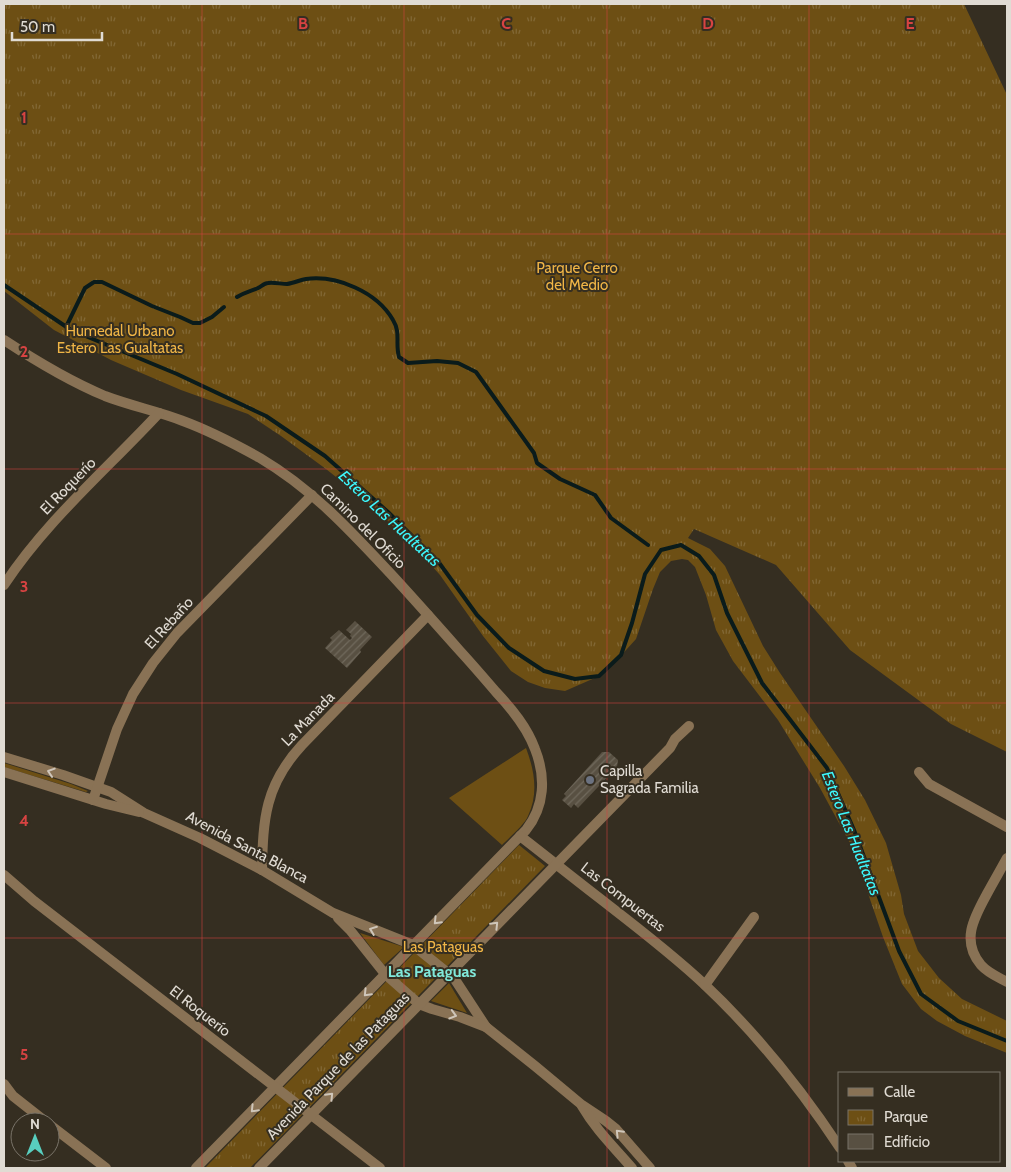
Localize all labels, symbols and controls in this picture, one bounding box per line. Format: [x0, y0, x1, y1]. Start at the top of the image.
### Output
scale bar [12, 10, 102, 42]
text: B [298, 14, 308, 33]
text: C [501, 14, 511, 33]
text: D [702, 14, 714, 33]
text: E [905, 14, 915, 33]
text: 50 m [20, 18, 55, 36]
text: 1 [21, 108, 27, 127]
park label: Parque Cerro del Medio [536, 259, 618, 294]
park label: Humedal Urbano Estero Las Gualtatas [57, 322, 183, 357]
text: 2 [20, 342, 28, 361]
street label: El Roquerío [36, 454, 100, 518]
water label: Estero Las Hualtatas [335, 466, 445, 571]
street label: Camino del Oficio [316, 479, 410, 573]
text: 3 [20, 577, 28, 596]
street label: El Rebaño [141, 593, 197, 653]
street label: La Manada [278, 688, 339, 750]
place label: Capilla Sagrada Familia [600, 762, 699, 797]
one-way arrow [48, 767, 56, 777]
water label: Estero Las Hualtatas [818, 768, 885, 898]
marker: Capilla Sagrada Familia [584, 774, 596, 786]
street label: Avenida Santa Blanca [183, 807, 312, 887]
text: 4 [19, 811, 29, 830]
street label: Las Compuertas [577, 859, 669, 935]
one-way arrow [434, 915, 443, 924]
one-way arrow [489, 922, 498, 931]
one-way arrow [369, 926, 378, 936]
park label: Las Pataguas [403, 938, 483, 956]
district label: Las Pataguas [388, 962, 477, 981]
street label: El Roquerío [166, 982, 234, 1040]
one-way arrow [364, 987, 373, 996]
street label: Avenida Parque de las Pataguas [263, 989, 413, 1143]
one-way arrow [448, 1010, 456, 1020]
text: 5 [20, 1045, 28, 1064]
legend [838, 1072, 1001, 1162]
text: Calle [884, 1083, 915, 1101]
one-way arrow [324, 1092, 333, 1101]
one-way arrow [251, 1104, 260, 1113]
text: Parque [884, 1108, 928, 1126]
north arrow [10, 1112, 60, 1162]
text: N [30, 1115, 40, 1133]
one-way arrow [616, 1130, 625, 1139]
text: Edificio [884, 1133, 930, 1151]

